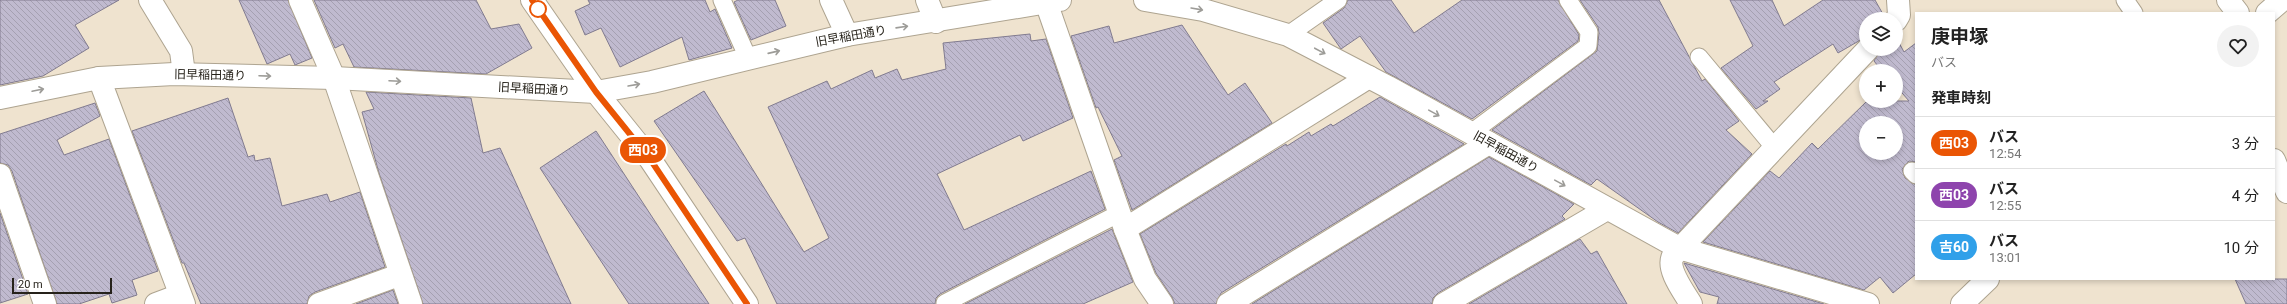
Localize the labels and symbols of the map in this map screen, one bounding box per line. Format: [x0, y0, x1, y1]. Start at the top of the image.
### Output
unlabelled marker [529, 0, 547, 18]
one-way arrow [1190, 5, 1203, 13]
street label: 旧早稲田通り [814, 23, 888, 49]
one-way arrow [895, 23, 908, 31]
one-way arrow [767, 48, 780, 56]
one-way arrow [1313, 48, 1325, 55]
street label: 旧早稲田通り [174, 67, 246, 83]
one-way arrow [258, 72, 271, 80]
one-way arrow [388, 78, 401, 85]
street label: 旧早稲田通り [498, 80, 570, 98]
one-way arrow [627, 81, 640, 89]
one-way arrow [31, 86, 44, 94]
one-way arrow [1428, 109, 1440, 117]
street label: 旧早稲田通り [1471, 128, 1541, 176]
line badge: 西03 [620, 137, 666, 163]
one-way arrow [1554, 179, 1566, 187]
scale bar [12, 276, 112, 295]

